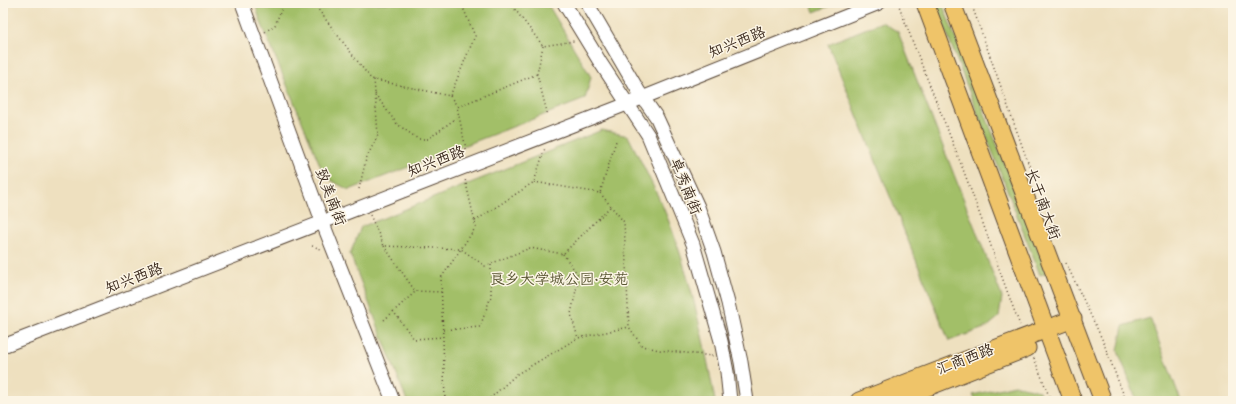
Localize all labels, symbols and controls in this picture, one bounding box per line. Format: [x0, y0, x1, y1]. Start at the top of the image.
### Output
street label: 知兴西路 [705, 21, 769, 63]
street label: 知兴西路 [404, 141, 468, 181]
street label: 卓秀南街 [665, 154, 707, 218]
street label: 致美南街 [311, 165, 351, 229]
street label: 长于南大街 [1021, 165, 1065, 243]
street label: 知兴西路 [102, 258, 166, 298]
park label: 良乡大学城公园·安苑 [489, 269, 629, 289]
street label: 汇商西路 [933, 339, 997, 379]

